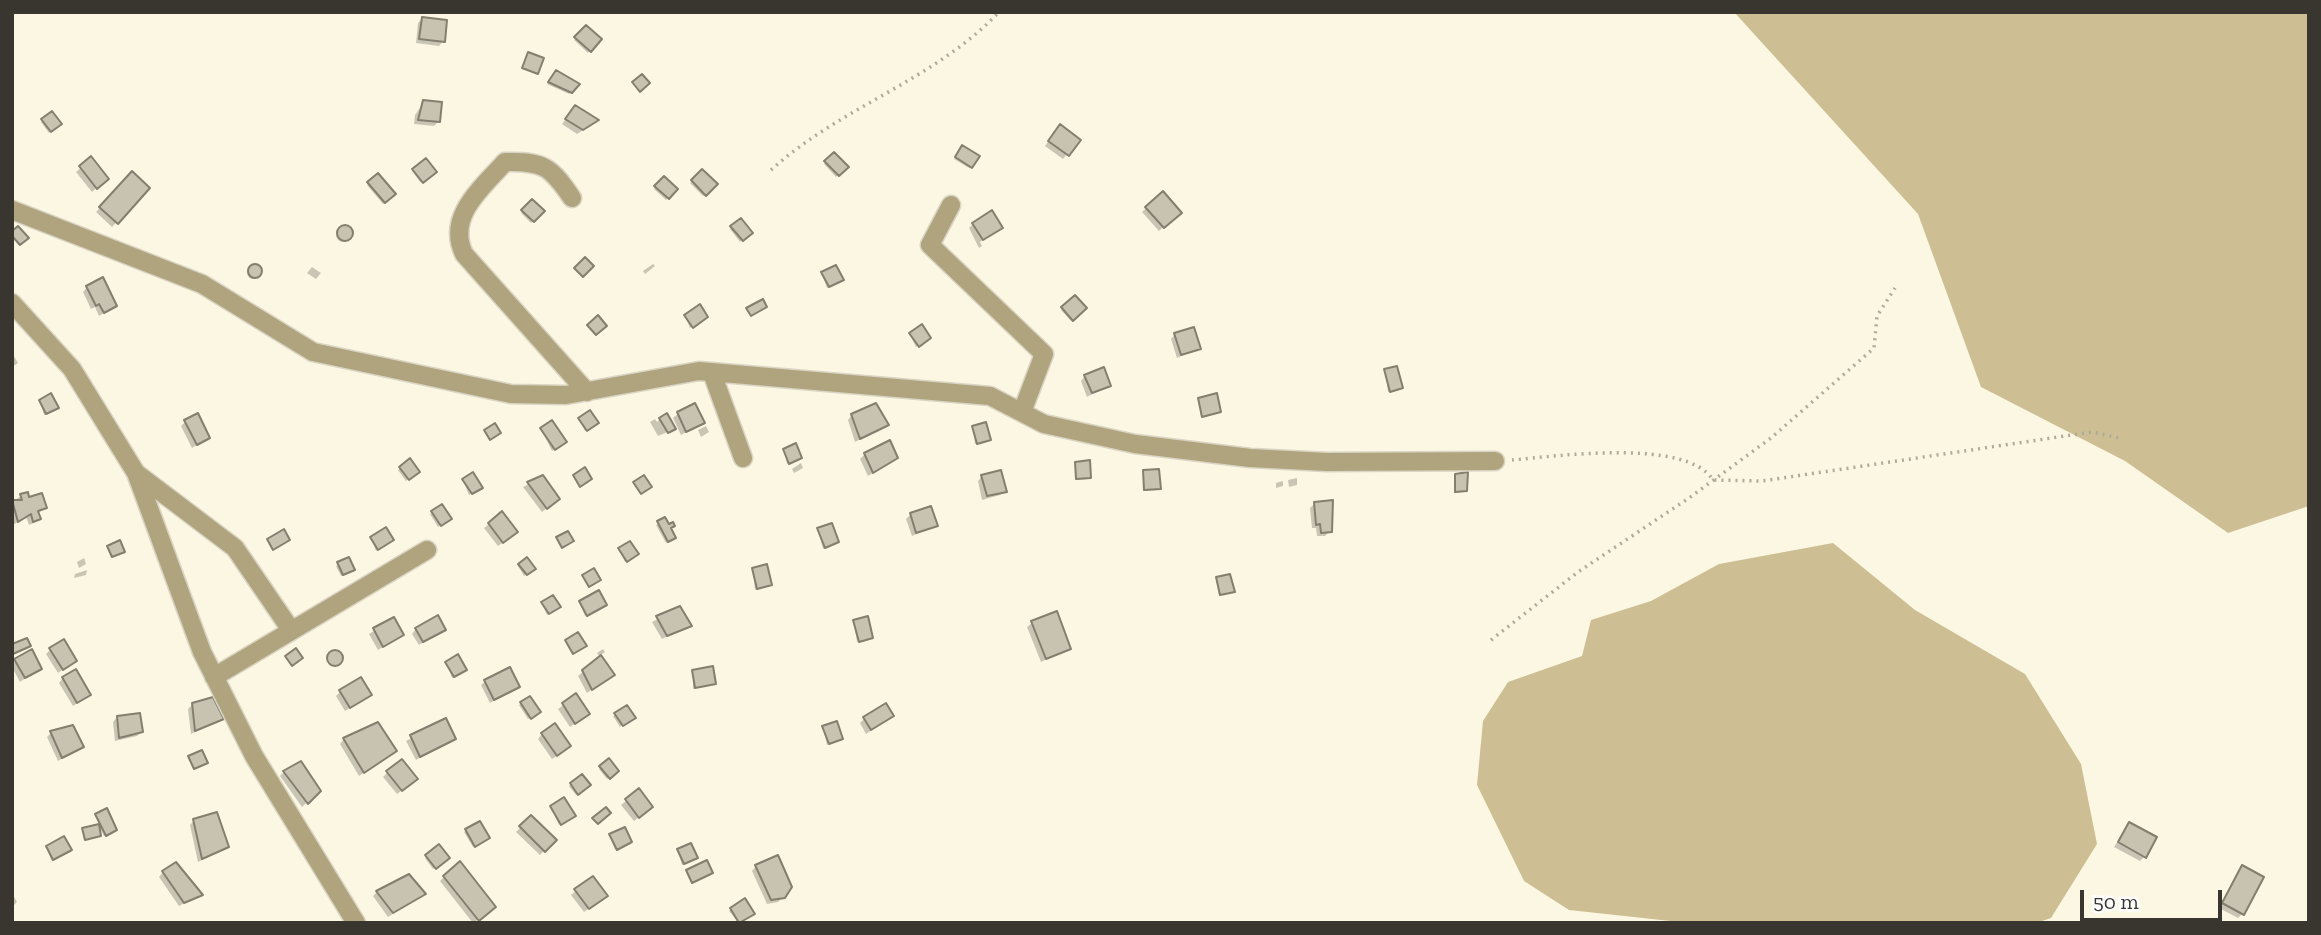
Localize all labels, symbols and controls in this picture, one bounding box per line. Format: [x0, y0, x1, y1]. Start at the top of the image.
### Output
scale bar [2083, 876, 2225, 920]
text: 50 m [2093, 889, 2139, 914]

